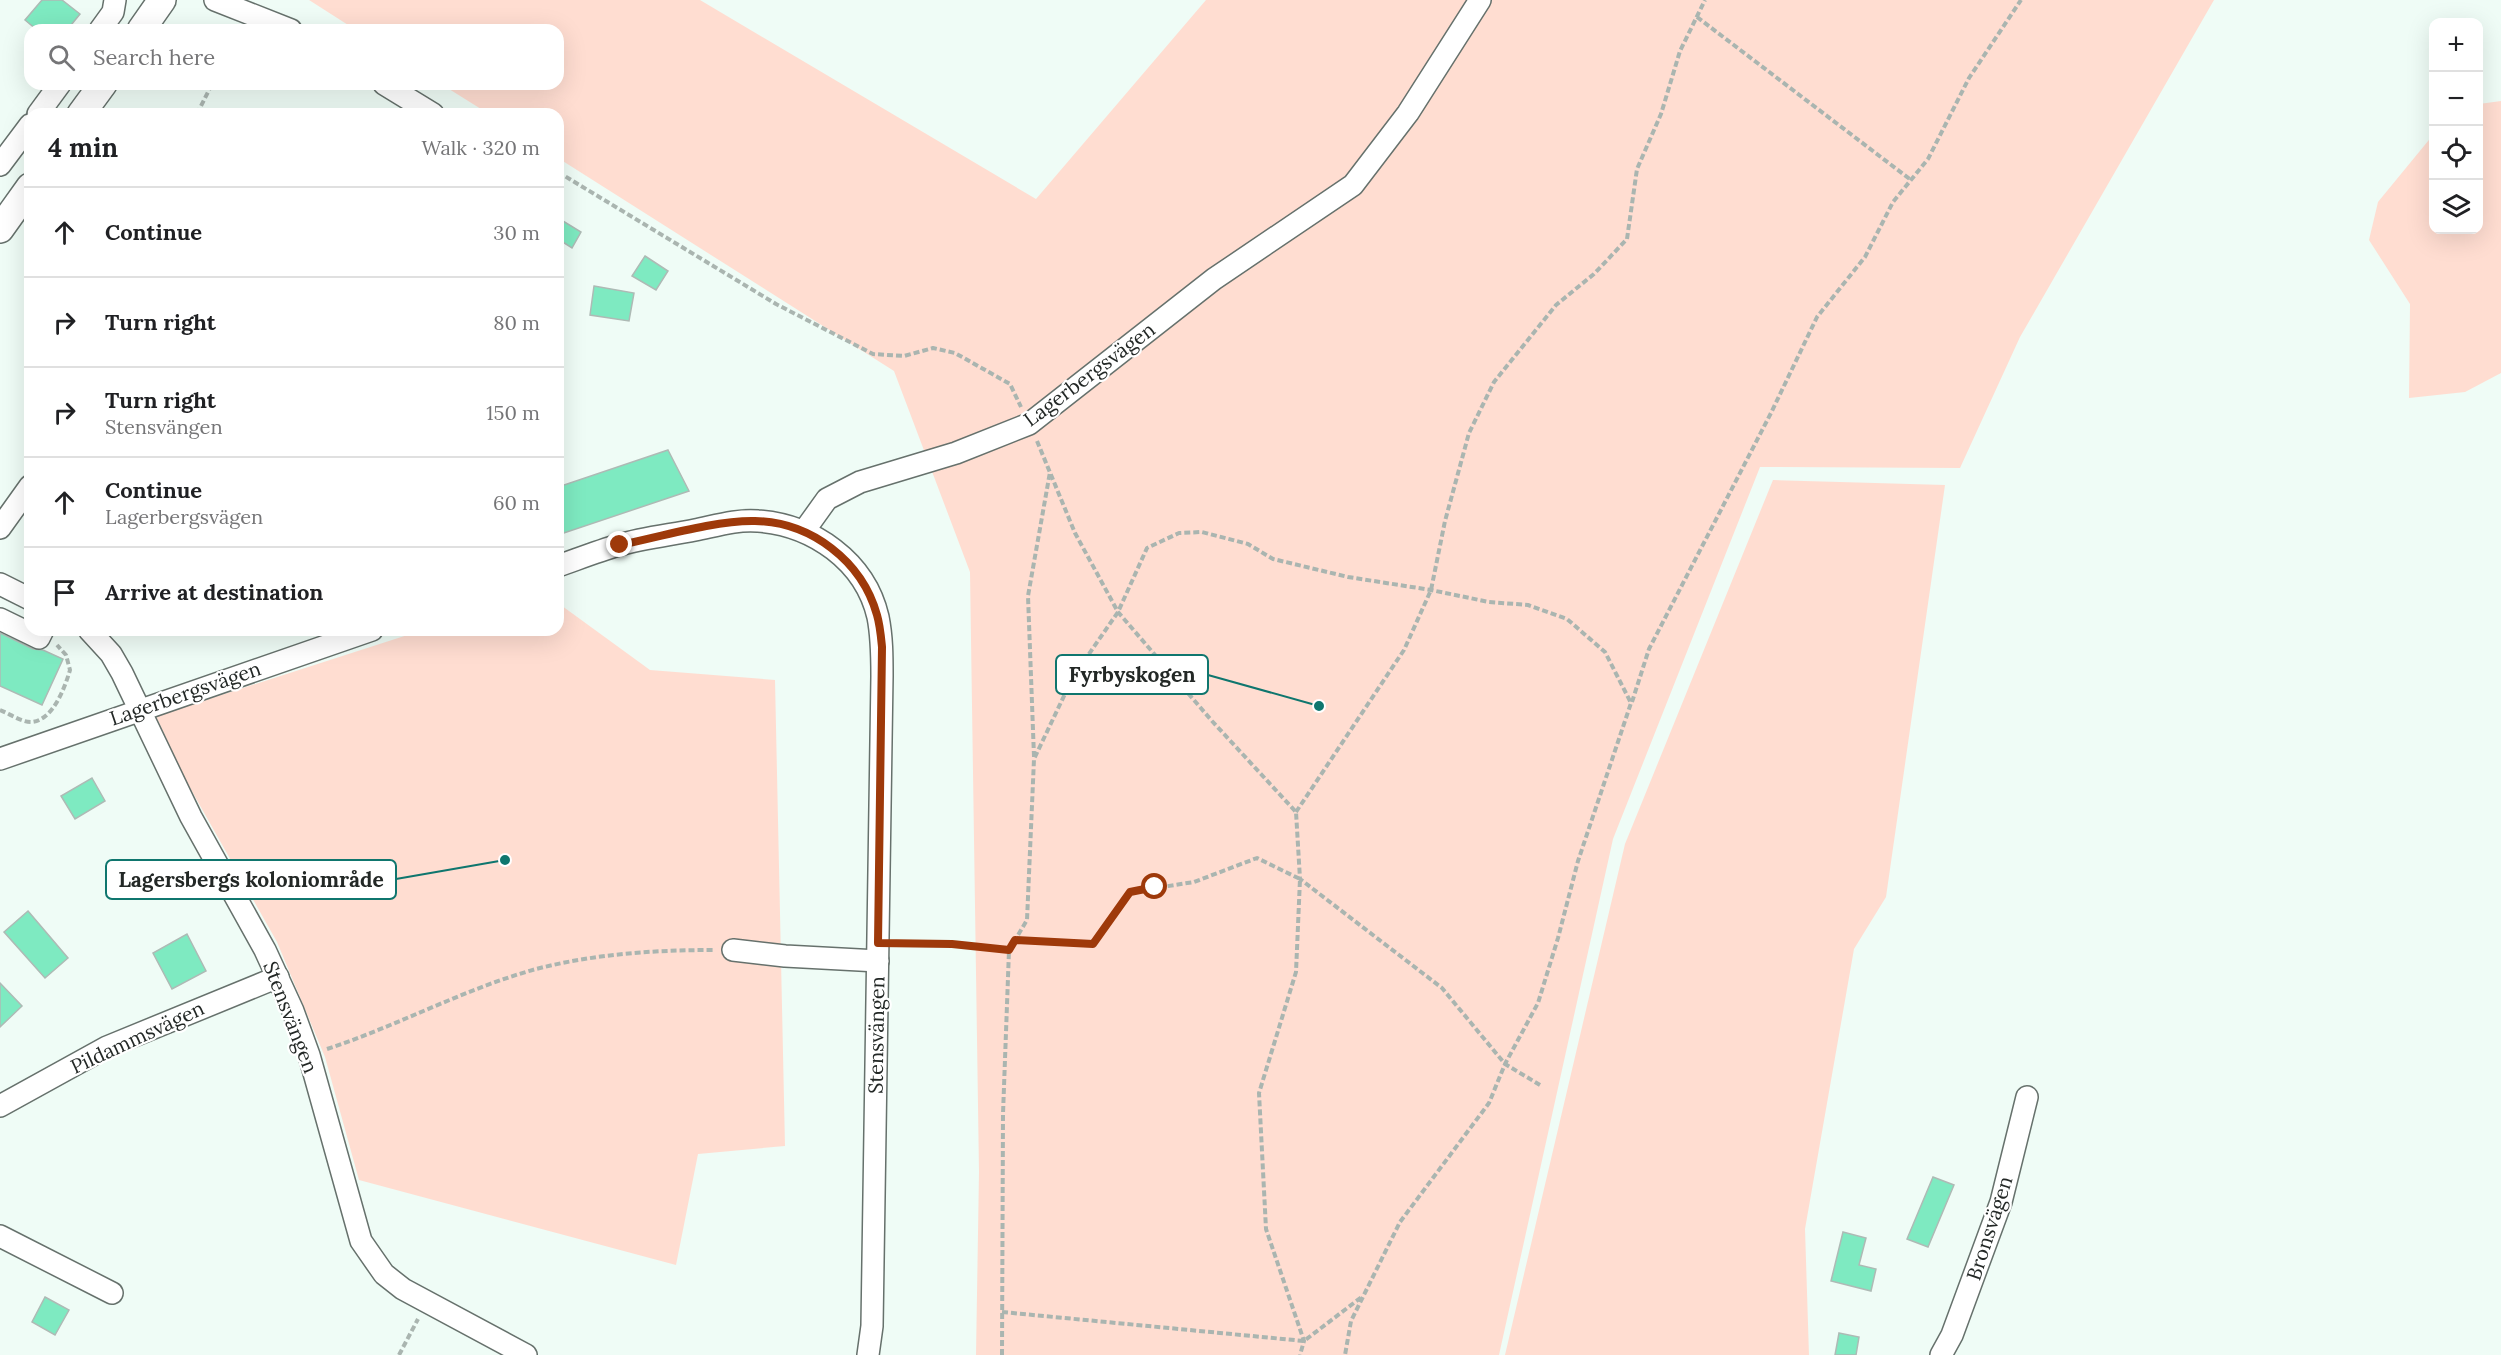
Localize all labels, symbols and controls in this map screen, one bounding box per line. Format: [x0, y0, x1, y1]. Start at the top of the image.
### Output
map controls [2429, 18, 2483, 234]
button: + [2429, 18, 2483, 72]
search box [24, 24, 564, 90]
icon: search [45, 41, 78, 74]
text: Search here [93, 43, 215, 71]
button: − [2429, 72, 2483, 126]
button: locate [2429, 126, 2483, 180]
text: 4 min [48, 131, 118, 164]
text: Walk · 320 m [421, 135, 540, 160]
button: layers [2429, 180, 2483, 234]
icon: ahead [48, 216, 81, 249]
text: Continue [105, 218, 202, 246]
text: 30 m [493, 220, 540, 245]
icon: right [48, 306, 81, 339]
text: Turn right [105, 308, 216, 336]
text: 80 m [493, 310, 540, 335]
street label: Lagerbergsvägen [1018, 316, 1160, 432]
text: Turn right [105, 386, 216, 414]
icon: right [48, 396, 81, 429]
text: 150 m [486, 400, 540, 425]
text: Stensvängen [105, 414, 223, 439]
text: Continue [105, 476, 202, 504]
icon: ahead [48, 486, 81, 519]
text: 60 m [493, 490, 540, 515]
text: Lagerbergsvägen [105, 504, 263, 529]
route end [606, 531, 632, 557]
icon: arrive [48, 576, 81, 609]
text: Arrive at destination [105, 578, 323, 606]
street label: Lagerbergsvägen [106, 655, 264, 731]
callout: Fyrbyskogen [1056, 655, 1208, 694]
text: Fyrbyskogen [1068, 661, 1196, 688]
callout: Lagersbergs koloniområde [106, 860, 396, 899]
text: Lagersbergs koloniområde [118, 866, 384, 893]
route start [1141, 873, 1167, 899]
street label: Stensvängen [258, 958, 324, 1076]
street label: Stensvängen [862, 976, 890, 1094]
street label: Pildammsvägen [66, 995, 208, 1079]
street label: Bronsvägen [1960, 1173, 2018, 1283]

